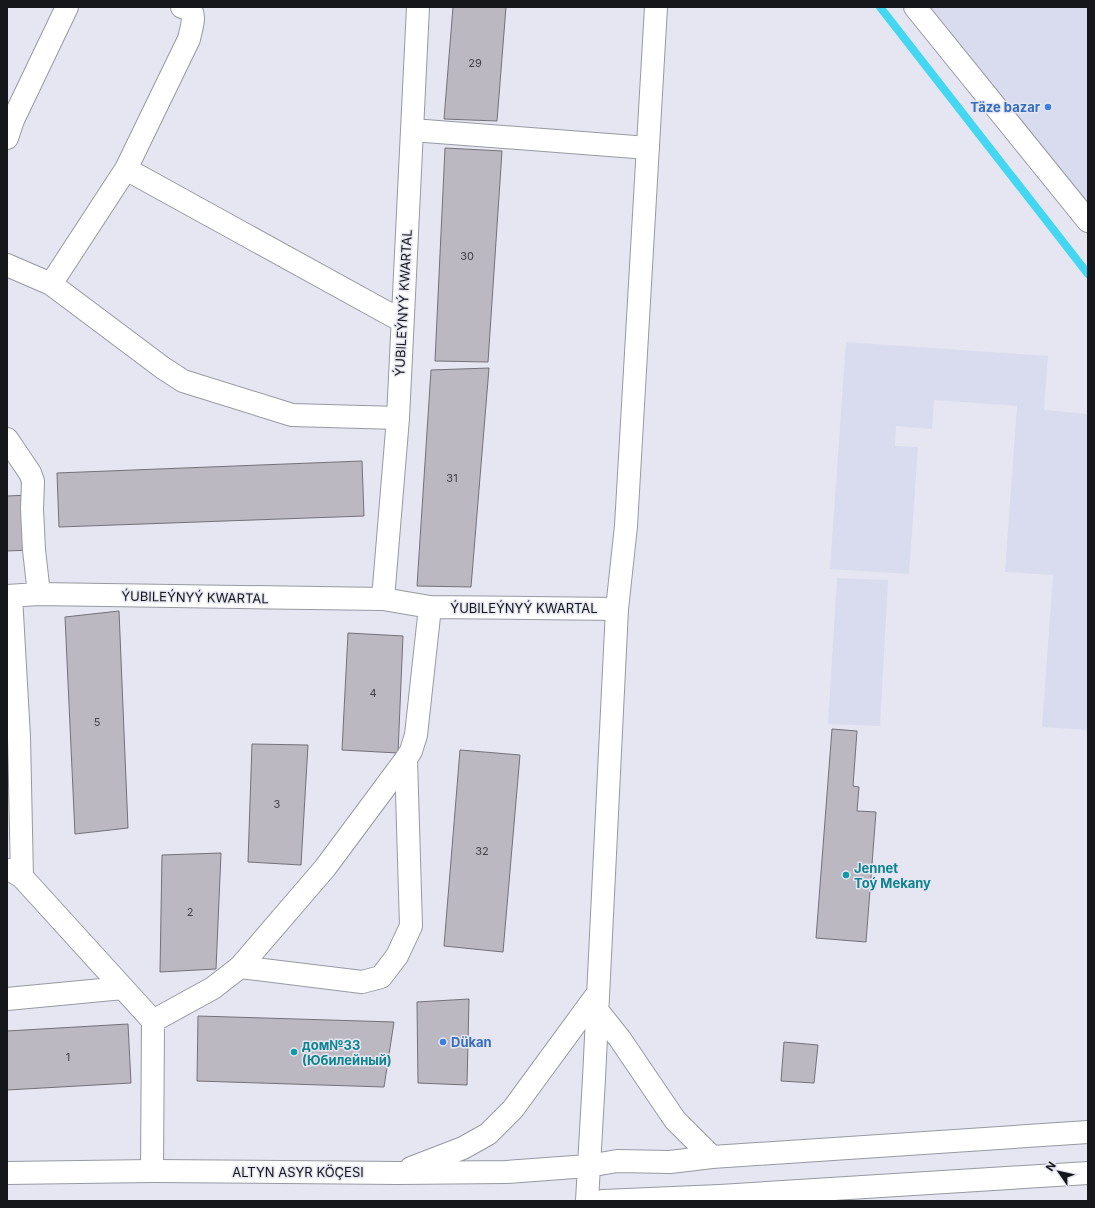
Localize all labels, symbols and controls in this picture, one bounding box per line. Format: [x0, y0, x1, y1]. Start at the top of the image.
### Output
house number: 29 [468, 56, 482, 70]
place label: Täze bazar [970, 99, 1041, 115]
marker: Täze bazar [1043, 102, 1053, 112]
street label: ÝUBILEÝNYÝ KWARTAL [391, 229, 415, 377]
house number: 30 [460, 249, 474, 263]
house number: 31 [446, 471, 458, 485]
street label: ÝUBILEÝNYÝ KWARTAL [121, 588, 269, 606]
street label: ÝUBILEÝNYÝ KWARTAL [450, 600, 598, 616]
house number: 4 [369, 686, 377, 700]
house number: 5 [94, 715, 101, 729]
house number: 3 [274, 797, 281, 811]
house number: 32 [475, 844, 489, 858]
place label: Jennet Toý Mekany [854, 860, 931, 891]
marker: Jennet Toý Mekany [841, 870, 851, 880]
house number: 2 [187, 905, 193, 919]
place label: Dükan [451, 1034, 492, 1050]
place label: дом№33 (Юбилейный) [302, 1037, 392, 1068]
marker: Dükan [438, 1037, 448, 1047]
marker: дом№33 (Юбилейный) [289, 1047, 299, 1057]
house number: 1 [66, 1050, 70, 1064]
north arrow [1039, 1152, 1079, 1192]
text: N [1043, 1159, 1059, 1174]
street label: ALTYN ASYR KÖÇESI [232, 1164, 364, 1180]

